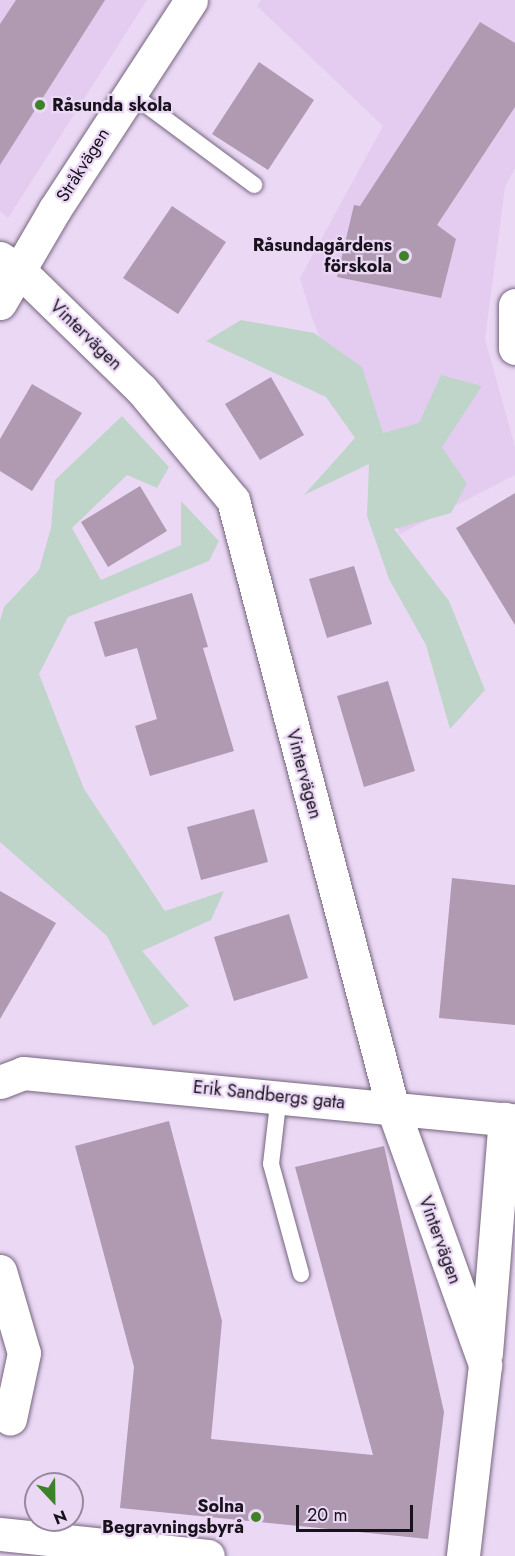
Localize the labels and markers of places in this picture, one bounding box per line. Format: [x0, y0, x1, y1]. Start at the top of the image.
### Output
place label: Råsunda skola [52, 94, 172, 116]
marker: Råsunda skola [33, 98, 47, 112]
place label: Råsundagårdens förskola [253, 235, 392, 278]
marker: Råsundagårdens förskola [397, 249, 411, 263]
place label: Solna Begravningsbyrå [102, 1496, 244, 1538]
marker: Solna Begravningsbyrå [249, 1510, 263, 1524]

